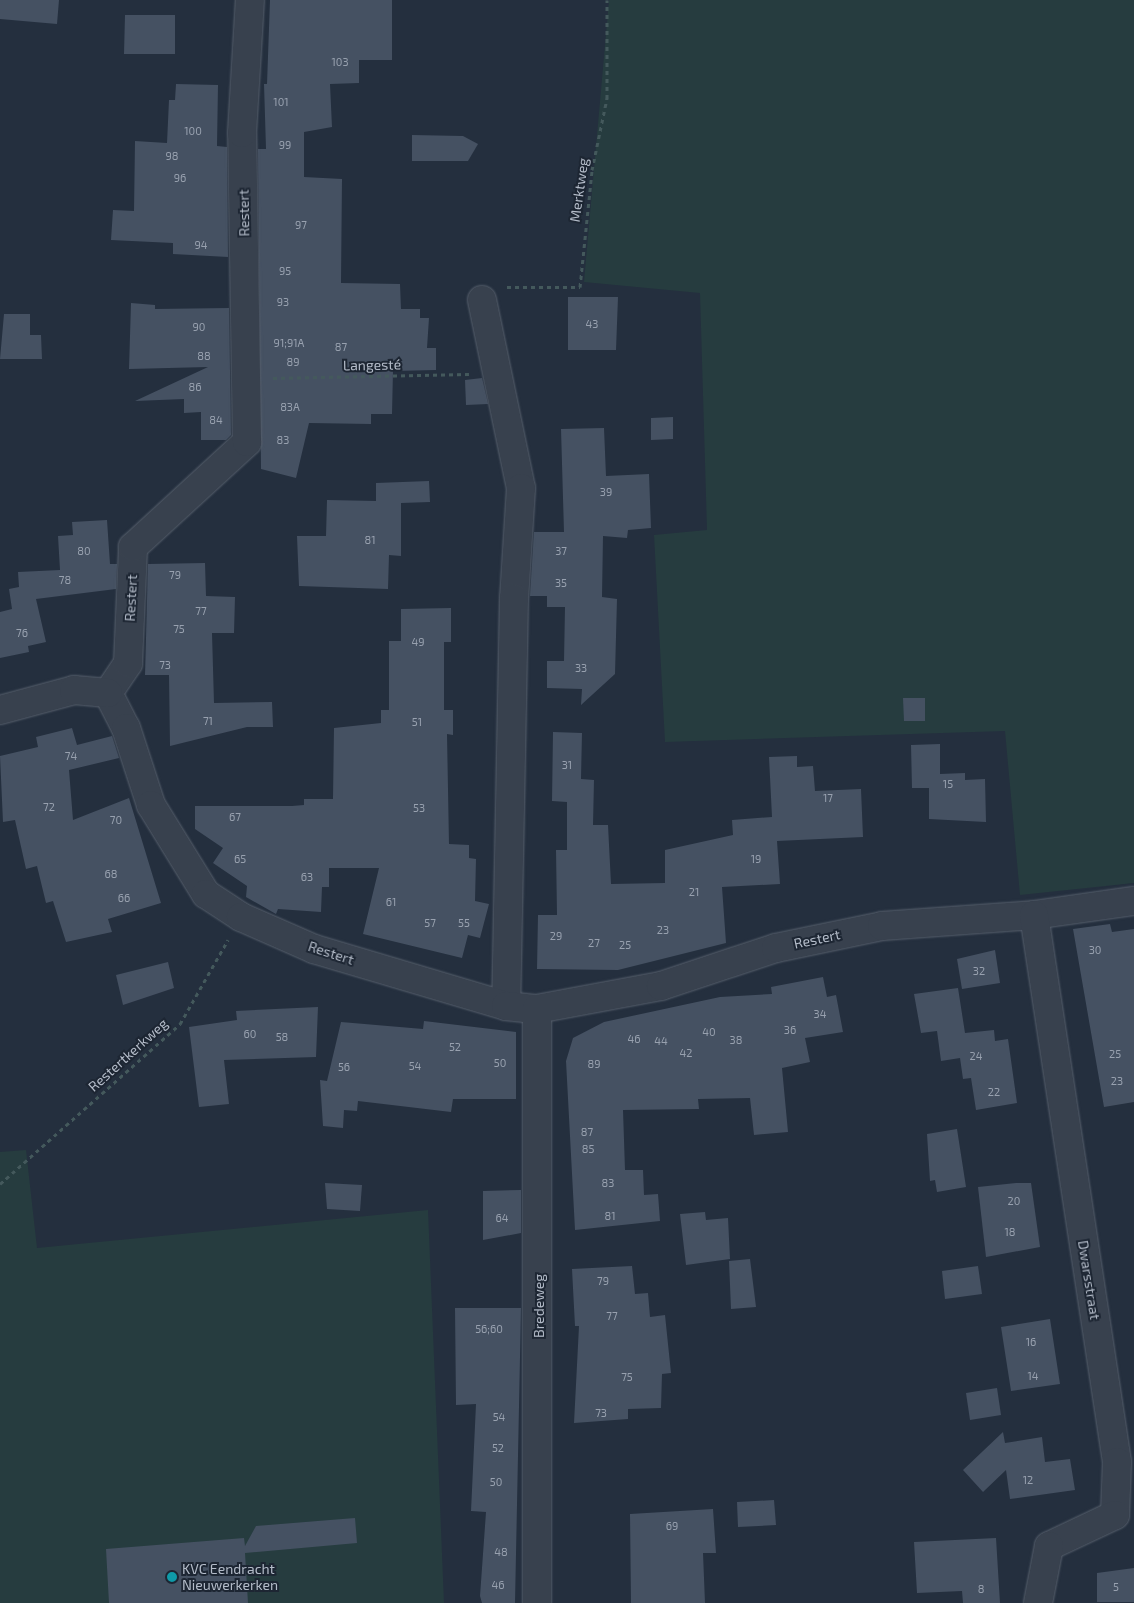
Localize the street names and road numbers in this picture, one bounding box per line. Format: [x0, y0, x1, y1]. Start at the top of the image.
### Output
street label: Merktweg [566, 157, 592, 223]
street label: Restert [235, 189, 253, 237]
street label: Langesté [343, 356, 401, 374]
street label: Restert [121, 574, 141, 622]
street label: Restert [792, 926, 842, 952]
street label: Restert [306, 938, 356, 968]
street label: Restertkerkweg [85, 1015, 171, 1095]
street label: Dwarsstraat [1074, 1239, 1104, 1321]
street label: Bredeweg [531, 1274, 547, 1338]

